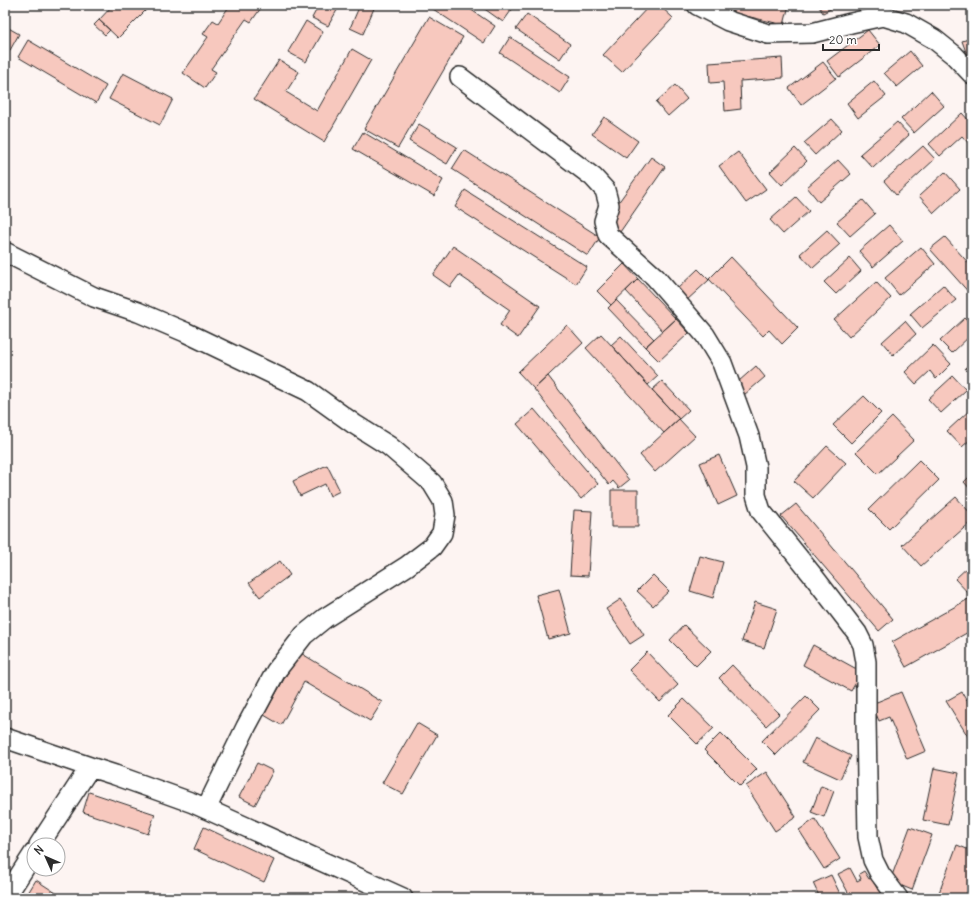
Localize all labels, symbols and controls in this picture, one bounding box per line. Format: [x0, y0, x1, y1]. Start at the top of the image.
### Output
scale bar [823, 26, 879, 52]
text: 20 m [829, 32, 857, 47]
north arrow [26, 837, 66, 877]
text: N [31, 842, 47, 858]

